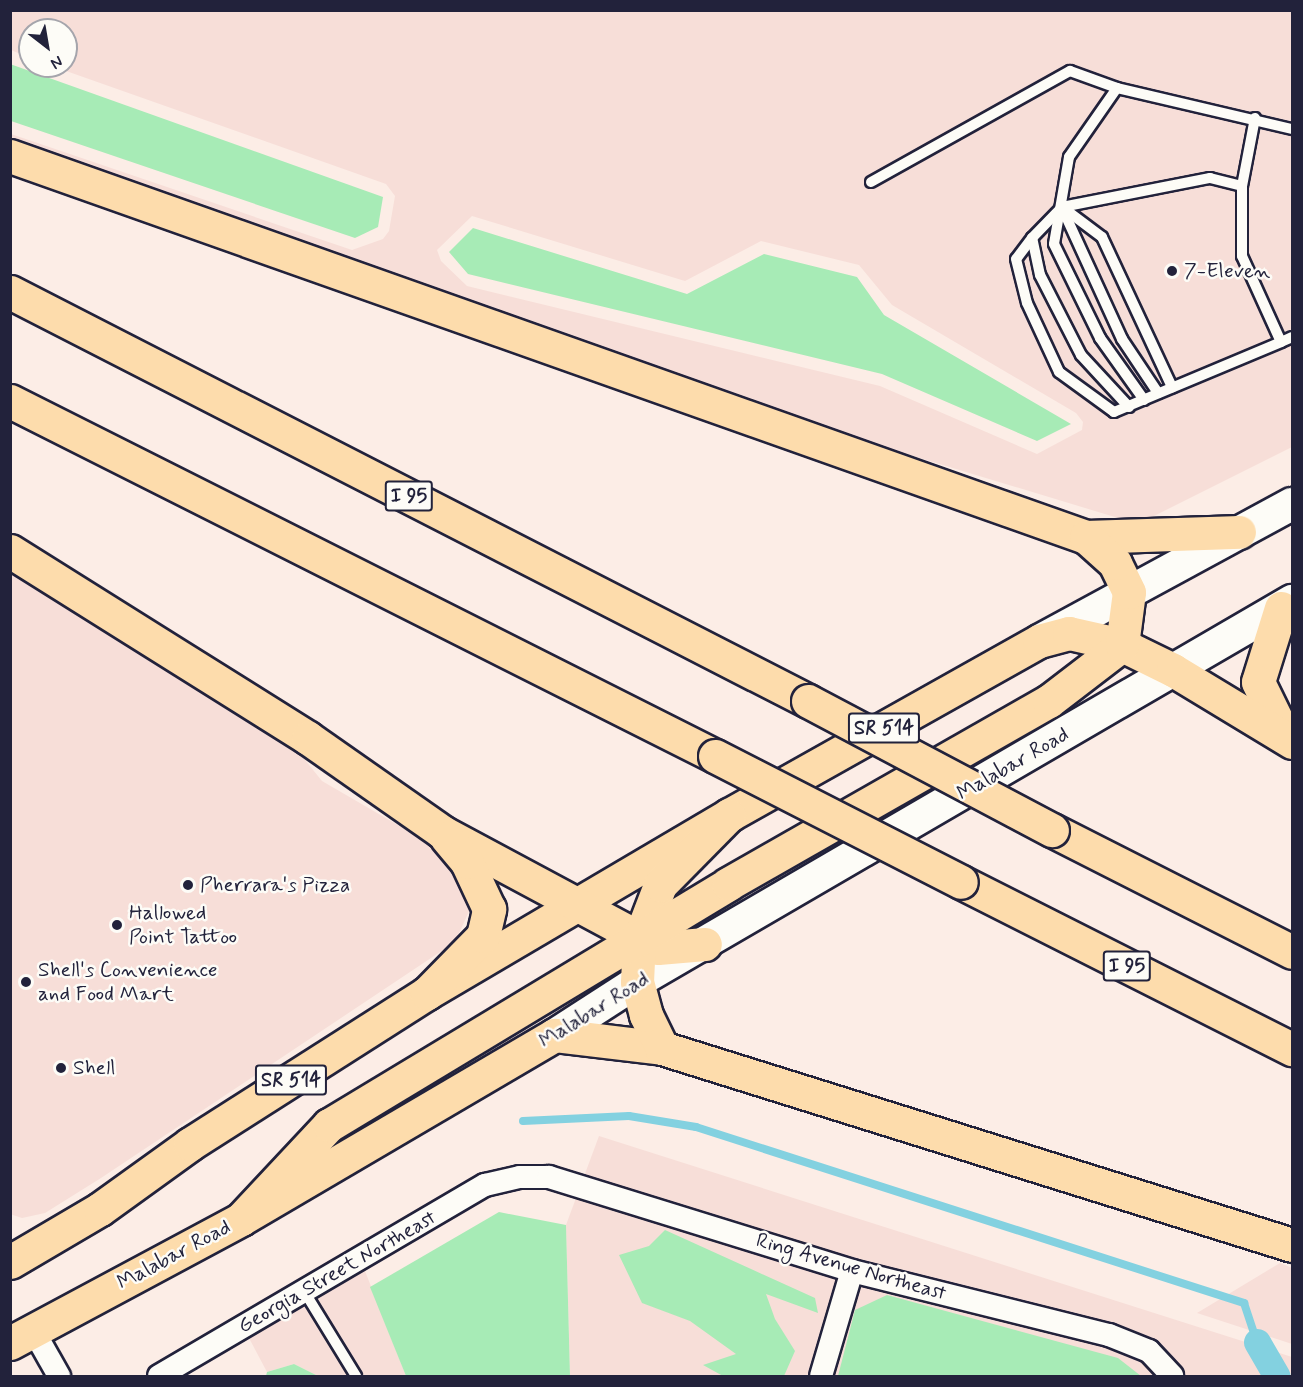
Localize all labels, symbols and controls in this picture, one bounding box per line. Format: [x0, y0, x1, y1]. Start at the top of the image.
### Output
north arrow [18, 18, 78, 78]
text: N [47, 50, 66, 74]
place label: 7-Eleven [1184, 258, 1270, 284]
marker: 7-Eleven [1165, 264, 1179, 278]
road number: I 95 [384, 479, 434, 513]
road number: SR 514 [846, 711, 922, 745]
street label: Malabar Road [953, 722, 1073, 806]
place label: Pherrara's Pizza [200, 872, 351, 898]
marker: Pherrara's Pizza [181, 878, 195, 892]
place label: Hallowed Point Tattoo [129, 900, 237, 950]
marker: Hallowed Point Tattoo [110, 918, 124, 932]
road number: I 95 [1102, 949, 1152, 983]
place label: Shell's Convenience and Food Mart [38, 957, 209, 1007]
street label: Malabar Road [534, 966, 654, 1054]
marker: Shell's Convenience and Food Mart [19, 975, 33, 989]
place label: Shell [73, 1055, 115, 1081]
marker: Shell [54, 1061, 68, 1075]
road number: SR 514 [254, 1063, 328, 1097]
street label: Georgia Street Northeast [234, 1205, 440, 1339]
street label: Malabar Road [113, 1215, 235, 1295]
street label: Ring Avenue Northeast [751, 1227, 951, 1307]

